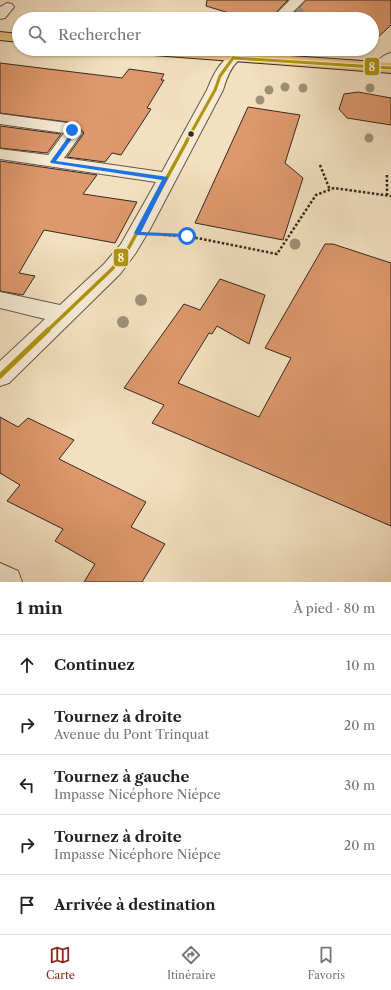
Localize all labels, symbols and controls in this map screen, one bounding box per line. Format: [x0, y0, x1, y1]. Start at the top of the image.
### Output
search box [12, 12, 379, 56]
icon: search [26, 23, 48, 45]
text: Rechercher [58, 25, 141, 44]
line badge: 8 [364, 57, 380, 76]
text: 8 [369, 60, 376, 74]
route end [63, 121, 81, 139]
unlabelled marker [186, 129, 196, 139]
route start [178, 227, 196, 245]
line badge: 8 [113, 248, 129, 267]
text: 8 [118, 251, 125, 265]
text: 1 min [16, 598, 63, 618]
text: À pied · 80 m [293, 600, 375, 616]
icon: ahead [16, 654, 38, 676]
text: Continuez [54, 655, 135, 674]
text: 10 m [346, 657, 375, 673]
text: Tournez à droite [54, 707, 182, 726]
icon: right [16, 714, 38, 736]
text: 20 m [344, 717, 375, 733]
text: Avenue du Pont Trinquat [54, 726, 209, 742]
text: Tournez à gauche [54, 767, 190, 786]
icon: left [16, 774, 38, 796]
text: 30 m [344, 777, 375, 793]
text: Impasse Nicéphore Niépce [54, 786, 221, 802]
text: Tournez à droite [54, 827, 182, 846]
icon: right [16, 834, 38, 856]
text: 20 m [344, 837, 375, 853]
text: Impasse Nicéphore Niépce [54, 846, 221, 862]
icon: arrive [16, 894, 38, 916]
text: Arrivée à destination [54, 895, 216, 914]
tab: Carte [46, 944, 75, 982]
tab: Itinéraire [167, 944, 216, 982]
tab: Favoris [308, 944, 345, 982]

